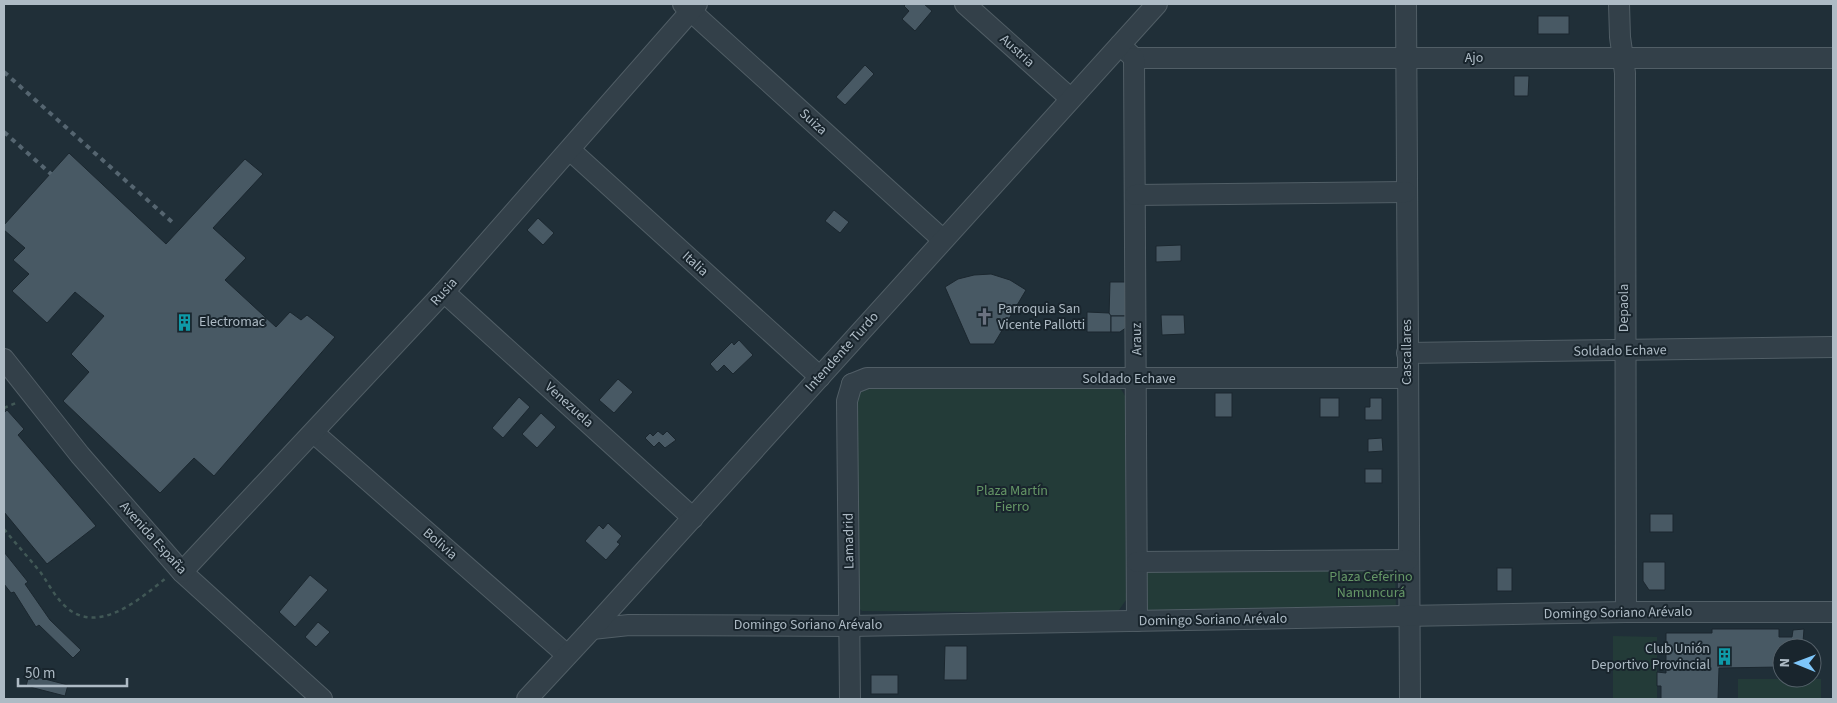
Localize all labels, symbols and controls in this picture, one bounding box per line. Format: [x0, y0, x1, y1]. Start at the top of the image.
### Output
street label: Austria [995, 30, 1039, 72]
street label: Ajo [1465, 48, 1483, 68]
street label: Suiza [795, 104, 831, 140]
street label: Italia [677, 247, 713, 281]
street label: Rusia [426, 273, 462, 311]
street label: Depaola [1614, 284, 1634, 332]
place label: Parroquia San Vicente Pallotti [998, 299, 1085, 335]
church icon: Parroquia San Vicente Pallotti [974, 307, 994, 327]
street label: Intendente Turdo [801, 308, 883, 396]
building icon: Electromac [175, 312, 195, 332]
place label: Electromac [199, 312, 266, 332]
street label: Cascallares [1397, 319, 1417, 385]
street label: Arauz [1127, 322, 1147, 356]
street label: Soldado Echave [1573, 340, 1667, 362]
street label: Soldado Echave [1082, 369, 1176, 389]
street label: Venezuela [540, 378, 598, 432]
park label: Plaza Martín Fierro [976, 481, 1048, 517]
street label: Avenida España [115, 497, 191, 579]
street label: Lamadrid [839, 513, 859, 569]
street label: Bolivia [418, 523, 462, 565]
park label: Plaza Ceferino Namuncurá [1329, 567, 1413, 603]
street label: Domingo Soriano Arévalo [1544, 602, 1692, 624]
street label: Domingo Soriano Arévalo [1139, 609, 1287, 631]
street label: Domingo Soriano Arévalo [734, 615, 882, 635]
north arrow [1772, 638, 1822, 688]
place label: Club Unión Deportivo Provincial [1591, 639, 1710, 675]
building icon: Club Unión Deportivo Provincial [1714, 647, 1734, 667]
scale bar [18, 656, 126, 688]
text: N [1775, 658, 1795, 668]
text: 50 m [25, 663, 55, 684]

